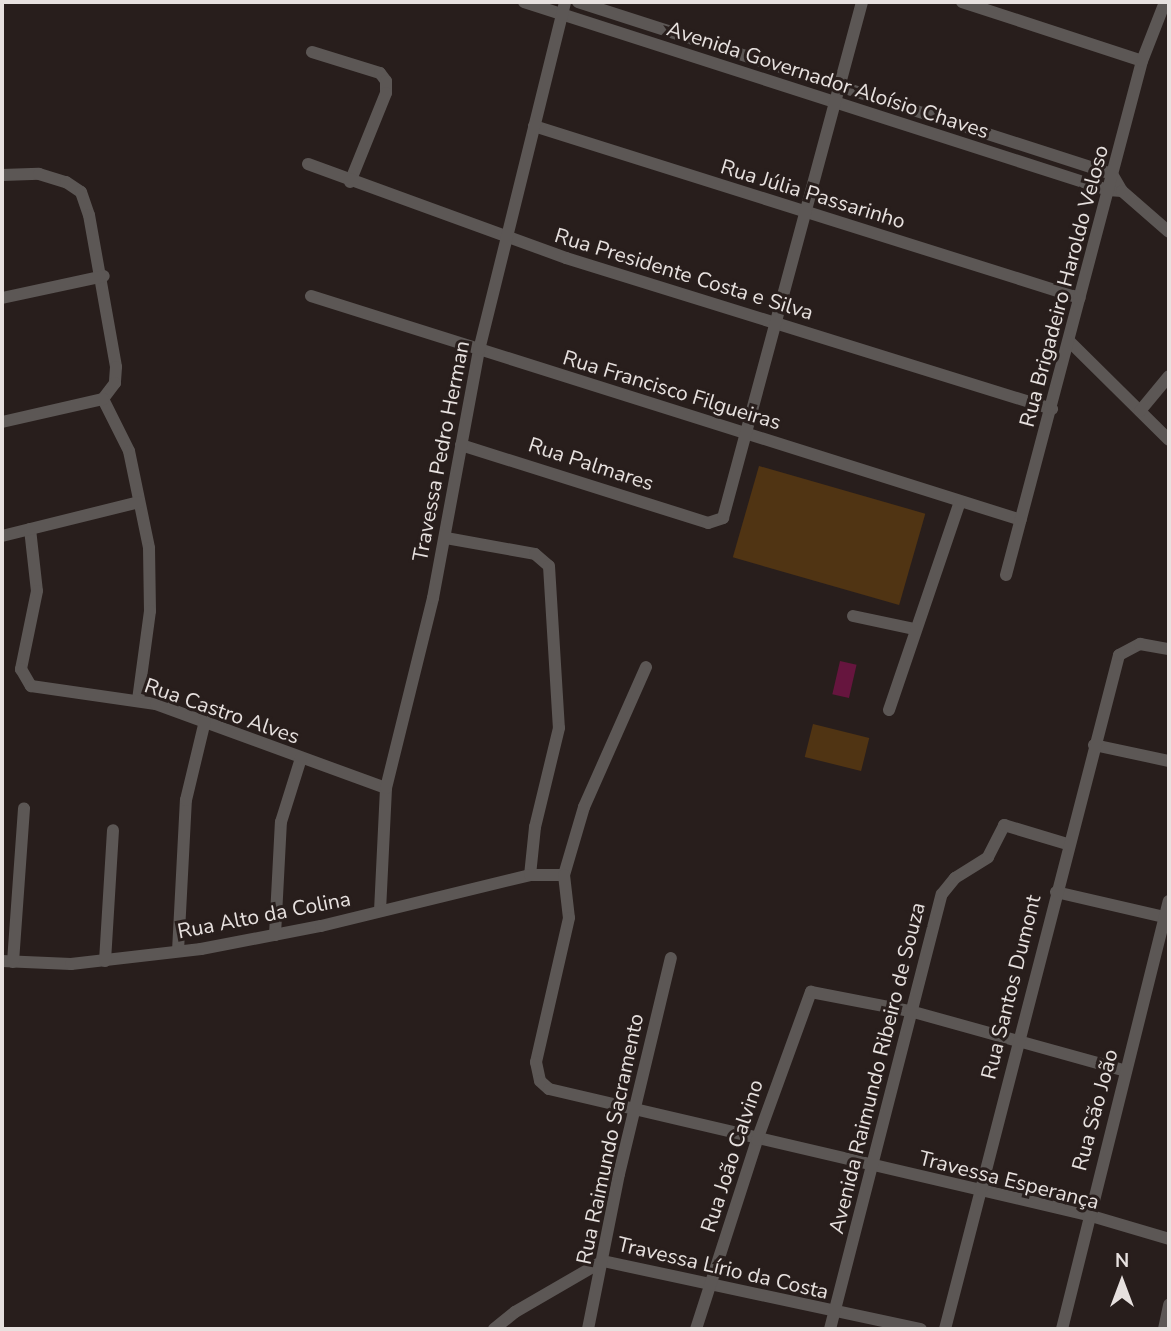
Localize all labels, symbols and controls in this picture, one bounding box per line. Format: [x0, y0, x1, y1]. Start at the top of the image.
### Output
street label: Avenida Governador Aloísio Chaves [664, 16, 992, 144]
street label: Rua Brigadeiro Haroldo Veloso [1014, 142, 1114, 430]
street label: Rua Júlia Passarinho [718, 154, 908, 234]
street label: Rua Presidente Costa e Silva [552, 223, 816, 325]
street label: Travessa Pedro Herman [407, 338, 475, 564]
street label: Rua Francisco Filgueiras [560, 345, 784, 435]
street label: Rua Palmares [525, 432, 657, 496]
street label: Rua Castro Alves [141, 673, 303, 749]
street label: Rua Alto da Colina [175, 886, 353, 944]
street label: Rua Santos Dumont [976, 892, 1046, 1082]
street label: Avenida Raimundo Ribeiro de Souza [824, 900, 930, 1236]
street label: Rua Raimundo Sacramento [571, 1011, 649, 1267]
street label: Rua São João [1067, 1046, 1123, 1174]
street label: Rua João Calvino [695, 1076, 769, 1236]
street label: Travessa Esperança [916, 1145, 1102, 1215]
street label: Travessa Lírio da Costa [615, 1231, 831, 1305]
north arrow [1087, 1247, 1157, 1317]
text: N [1115, 1248, 1129, 1274]

